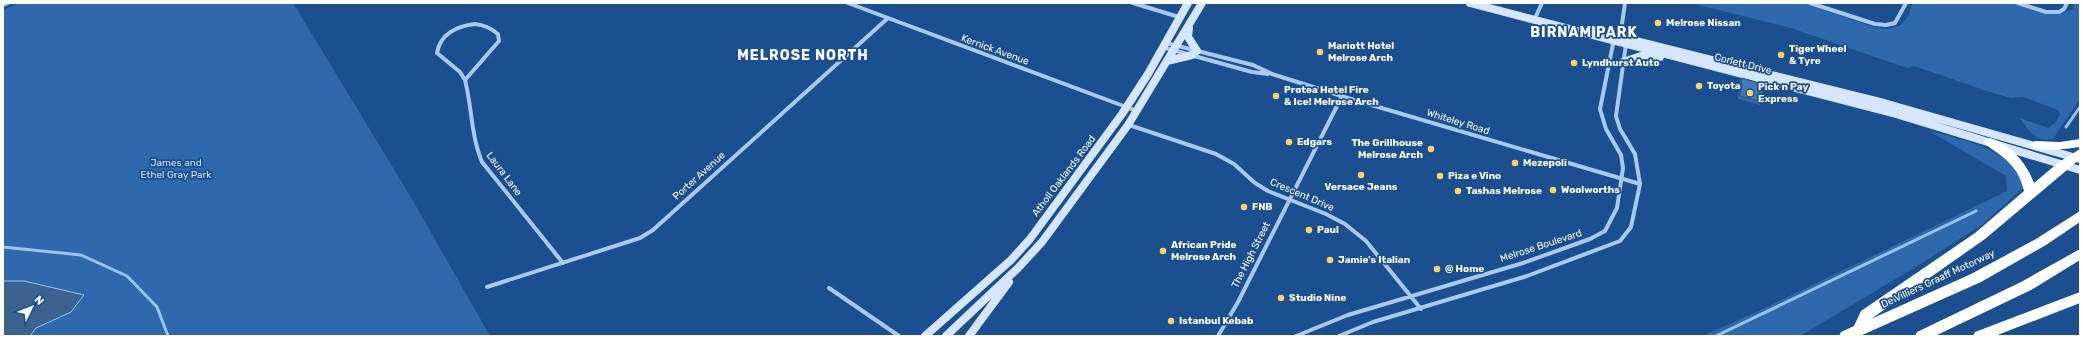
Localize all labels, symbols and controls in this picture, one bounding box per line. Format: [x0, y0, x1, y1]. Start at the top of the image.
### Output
place label: Melrose Nissan [1666, 17, 1741, 29]
marker: Melrose Nissan [1653, 18, 1663, 28]
district label: BIRNAM PARK [1530, 24, 1638, 41]
street label: Kernick Avenue [959, 32, 1031, 68]
place label: Mariott Hotel Melrose Arch [1328, 40, 1394, 64]
place label: Tiger Wheel & Tyre [1789, 43, 1846, 67]
district label: MELROSE NORTH [737, 47, 869, 64]
marker: Mariott Hotel Melrose Arch [1315, 47, 1325, 57]
marker: Tiger Wheel & Tyre [1776, 50, 1786, 60]
street label: Corlett Drive [1713, 51, 1773, 77]
place label: Lyndhurst Auto [1582, 57, 1660, 69]
marker: Lyndhurst Auto [1569, 58, 1579, 68]
place label: Toyota [1707, 80, 1741, 92]
marker: Toyota [1694, 81, 1704, 91]
place label: Pick n Pay Express [1758, 81, 1808, 105]
place label: Protea Hotel Fire & Ice! Melrose Arch [1284, 84, 1379, 108]
marker: Pick n Pay Express [1745, 88, 1755, 98]
marker: Protea Hotel Fire & Ice! Melrose Arch [1271, 91, 1281, 101]
street label: Whiteley Road [1425, 107, 1491, 137]
street label: Atholl Oaklands Road [1030, 133, 1098, 219]
place label: Edgars [1297, 136, 1332, 148]
marker: Edgars [1284, 137, 1294, 147]
place label: The Grillhouse Melrose Arch [1351, 137, 1423, 161]
marker: The Grillhouse Melrose Arch [1426, 144, 1436, 154]
street label: Porter Avenue [670, 149, 728, 203]
street label: Laura Lane [484, 150, 525, 199]
park label: James and Ethel Gray Park [141, 157, 212, 181]
place label: Mezepoli [1523, 157, 1567, 169]
marker: Mezepoli [1510, 158, 1520, 168]
marker: Versace Jeans [1356, 170, 1366, 180]
place label: Piza e Vino [1448, 170, 1501, 182]
marker: Piza e Vino [1435, 171, 1445, 181]
street label: Crescent Drive [1268, 176, 1336, 214]
place label: Versace Jeans [1325, 181, 1398, 193]
place label: Woolworths [1561, 184, 1620, 196]
place label: Tashas Melrose [1466, 185, 1542, 197]
marker: Woolworths [1548, 185, 1558, 195]
marker: Tashas Melrose [1453, 186, 1463, 196]
place label: FNB [1252, 201, 1272, 213]
marker: FNB [1239, 202, 1249, 212]
street label: The High Street [1229, 220, 1273, 290]
place label: Paul [1317, 224, 1339, 236]
marker: Paul [1304, 225, 1314, 235]
street label: Melrose Boulevard [1499, 227, 1583, 265]
place label: African Pride Melrose Arch [1171, 239, 1237, 263]
marker: African Pride Melrose Arch [1158, 246, 1168, 256]
street label: De Villiers Graaff Motorway [1879, 247, 1997, 311]
place label: Jamie's Italian [1338, 254, 1410, 266]
marker: Jamie's Italian [1325, 255, 1335, 265]
place label: @ Home [1445, 263, 1484, 275]
marker: @ Home [1432, 264, 1442, 274]
north arrow [12, 287, 52, 327]
place label: Studio Nine [1289, 292, 1347, 304]
text: N [31, 293, 46, 308]
marker: Studio Nine [1276, 293, 1286, 303]
place label: Istanbul Kebab [1179, 315, 1253, 327]
marker: Istanbul Kebab [1166, 316, 1176, 326]

